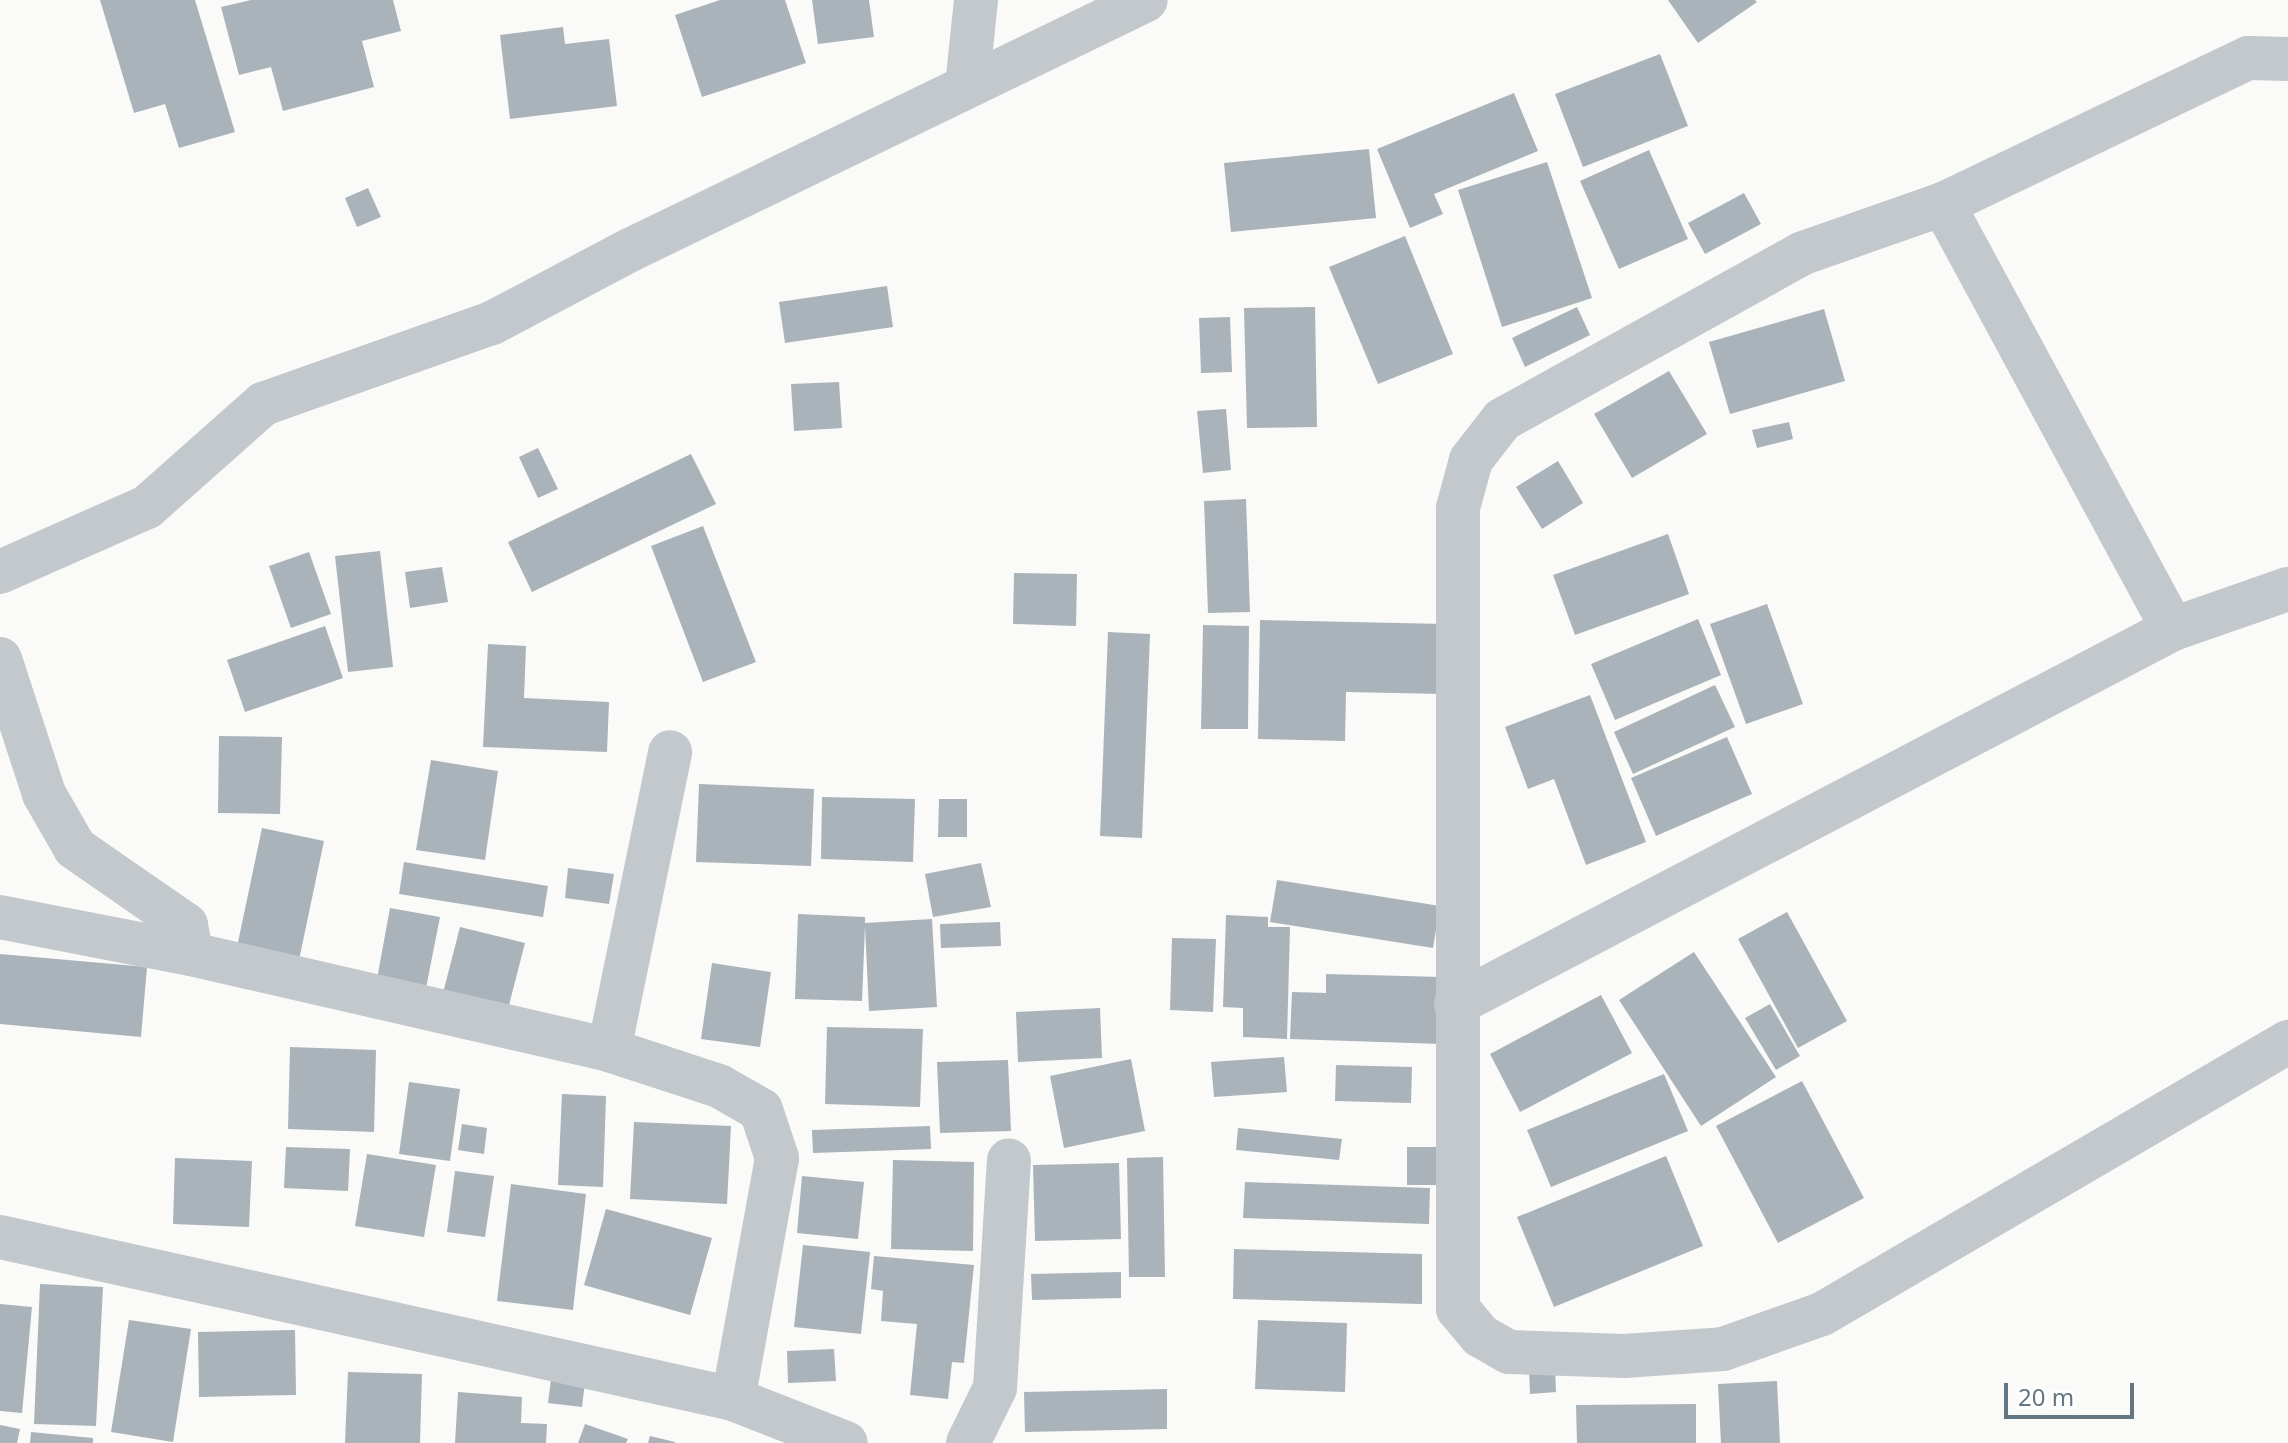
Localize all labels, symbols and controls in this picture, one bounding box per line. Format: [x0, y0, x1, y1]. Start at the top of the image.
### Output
scale bar [2008, 1367, 2138, 1417]
text: 20 m [2018, 1380, 2074, 1413]

